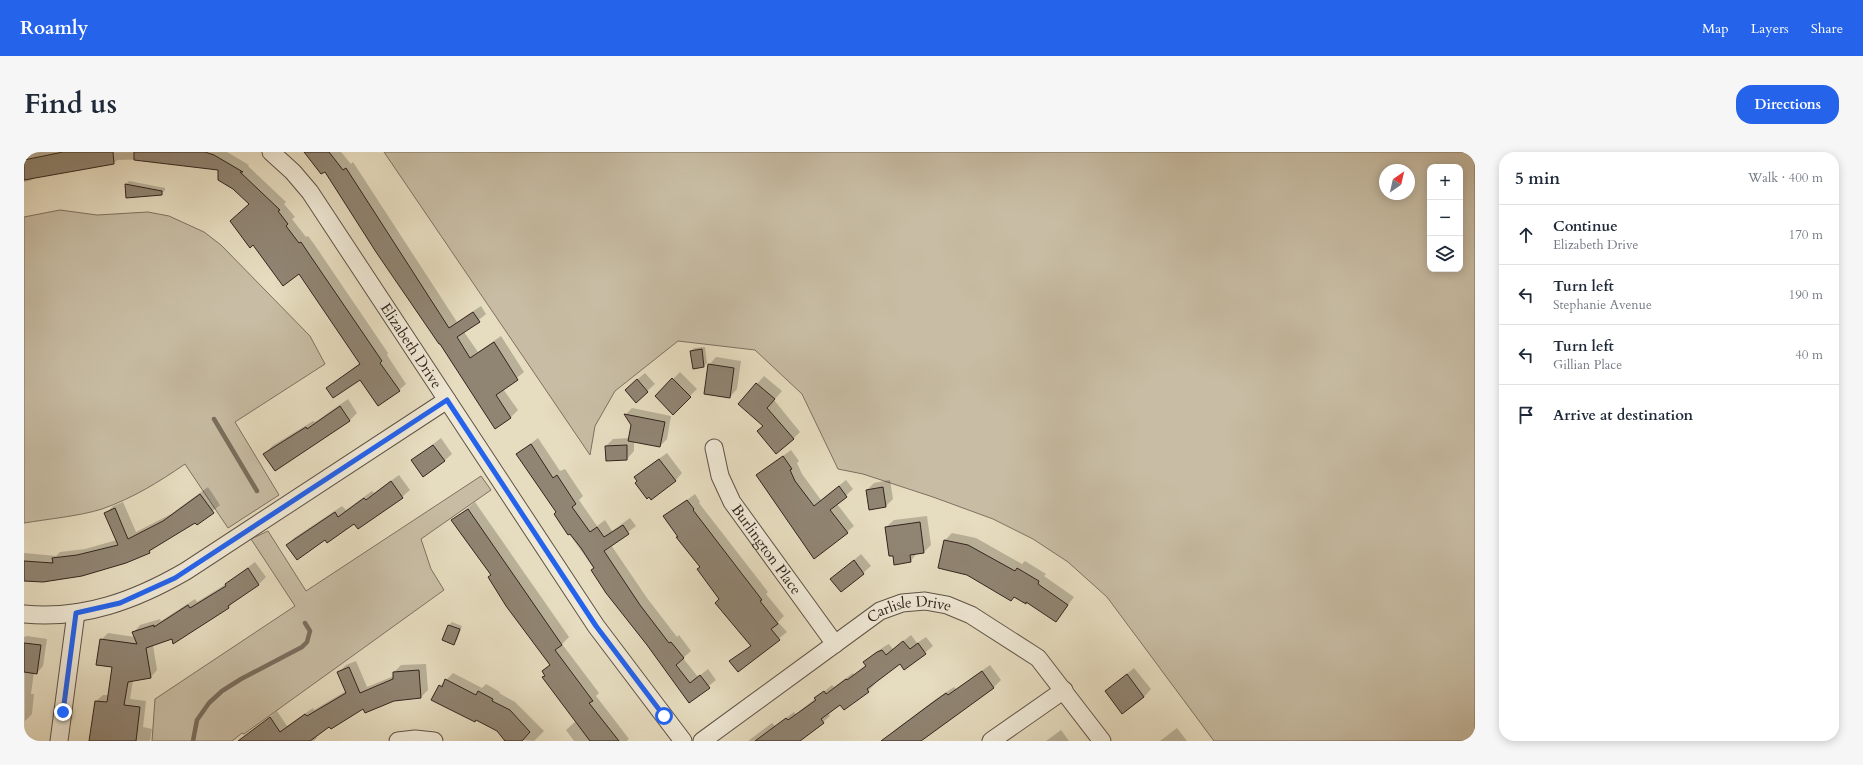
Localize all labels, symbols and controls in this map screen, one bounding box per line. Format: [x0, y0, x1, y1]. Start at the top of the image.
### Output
text: Roamly [20, 15, 88, 41]
text: Map [1702, 19, 1729, 38]
text: Layers [1751, 19, 1789, 38]
text: Share [1811, 19, 1843, 38]
text: Find us [24, 85, 117, 123]
button: Directions [1736, 85, 1839, 124]
north arrow [1379, 164, 1415, 200]
map controls [1427, 164, 1463, 272]
button: + [1427, 164, 1463, 200]
text: 5 min [1515, 167, 1560, 190]
text: Walk · 400 m [1748, 169, 1823, 187]
button: − [1427, 200, 1463, 236]
text: Continue [1553, 216, 1618, 236]
icon: ahead [1515, 224, 1537, 246]
text: 170 m [1789, 226, 1823, 244]
button: layers [1427, 236, 1463, 272]
text: Elizabeth Drive [1553, 236, 1638, 254]
text: Turn left [1553, 276, 1614, 296]
icon: left [1515, 284, 1537, 306]
text: 190 m [1789, 286, 1823, 304]
text: Stephanie Avenue [1553, 296, 1652, 314]
street label: Elizabeth Drive [376, 299, 447, 393]
text: Turn left [1553, 336, 1614, 356]
icon: left [1515, 344, 1537, 366]
text: 40 m [1795, 346, 1823, 364]
text: Gillian Place [1553, 356, 1622, 374]
icon: arrive [1515, 404, 1537, 426]
text: Arrive at destination [1553, 405, 1693, 425]
street label: Burlington Place [727, 500, 806, 599]
street label: Carlisle Drive [863, 591, 955, 627]
route end [54, 703, 72, 721]
route start [655, 707, 673, 725]

